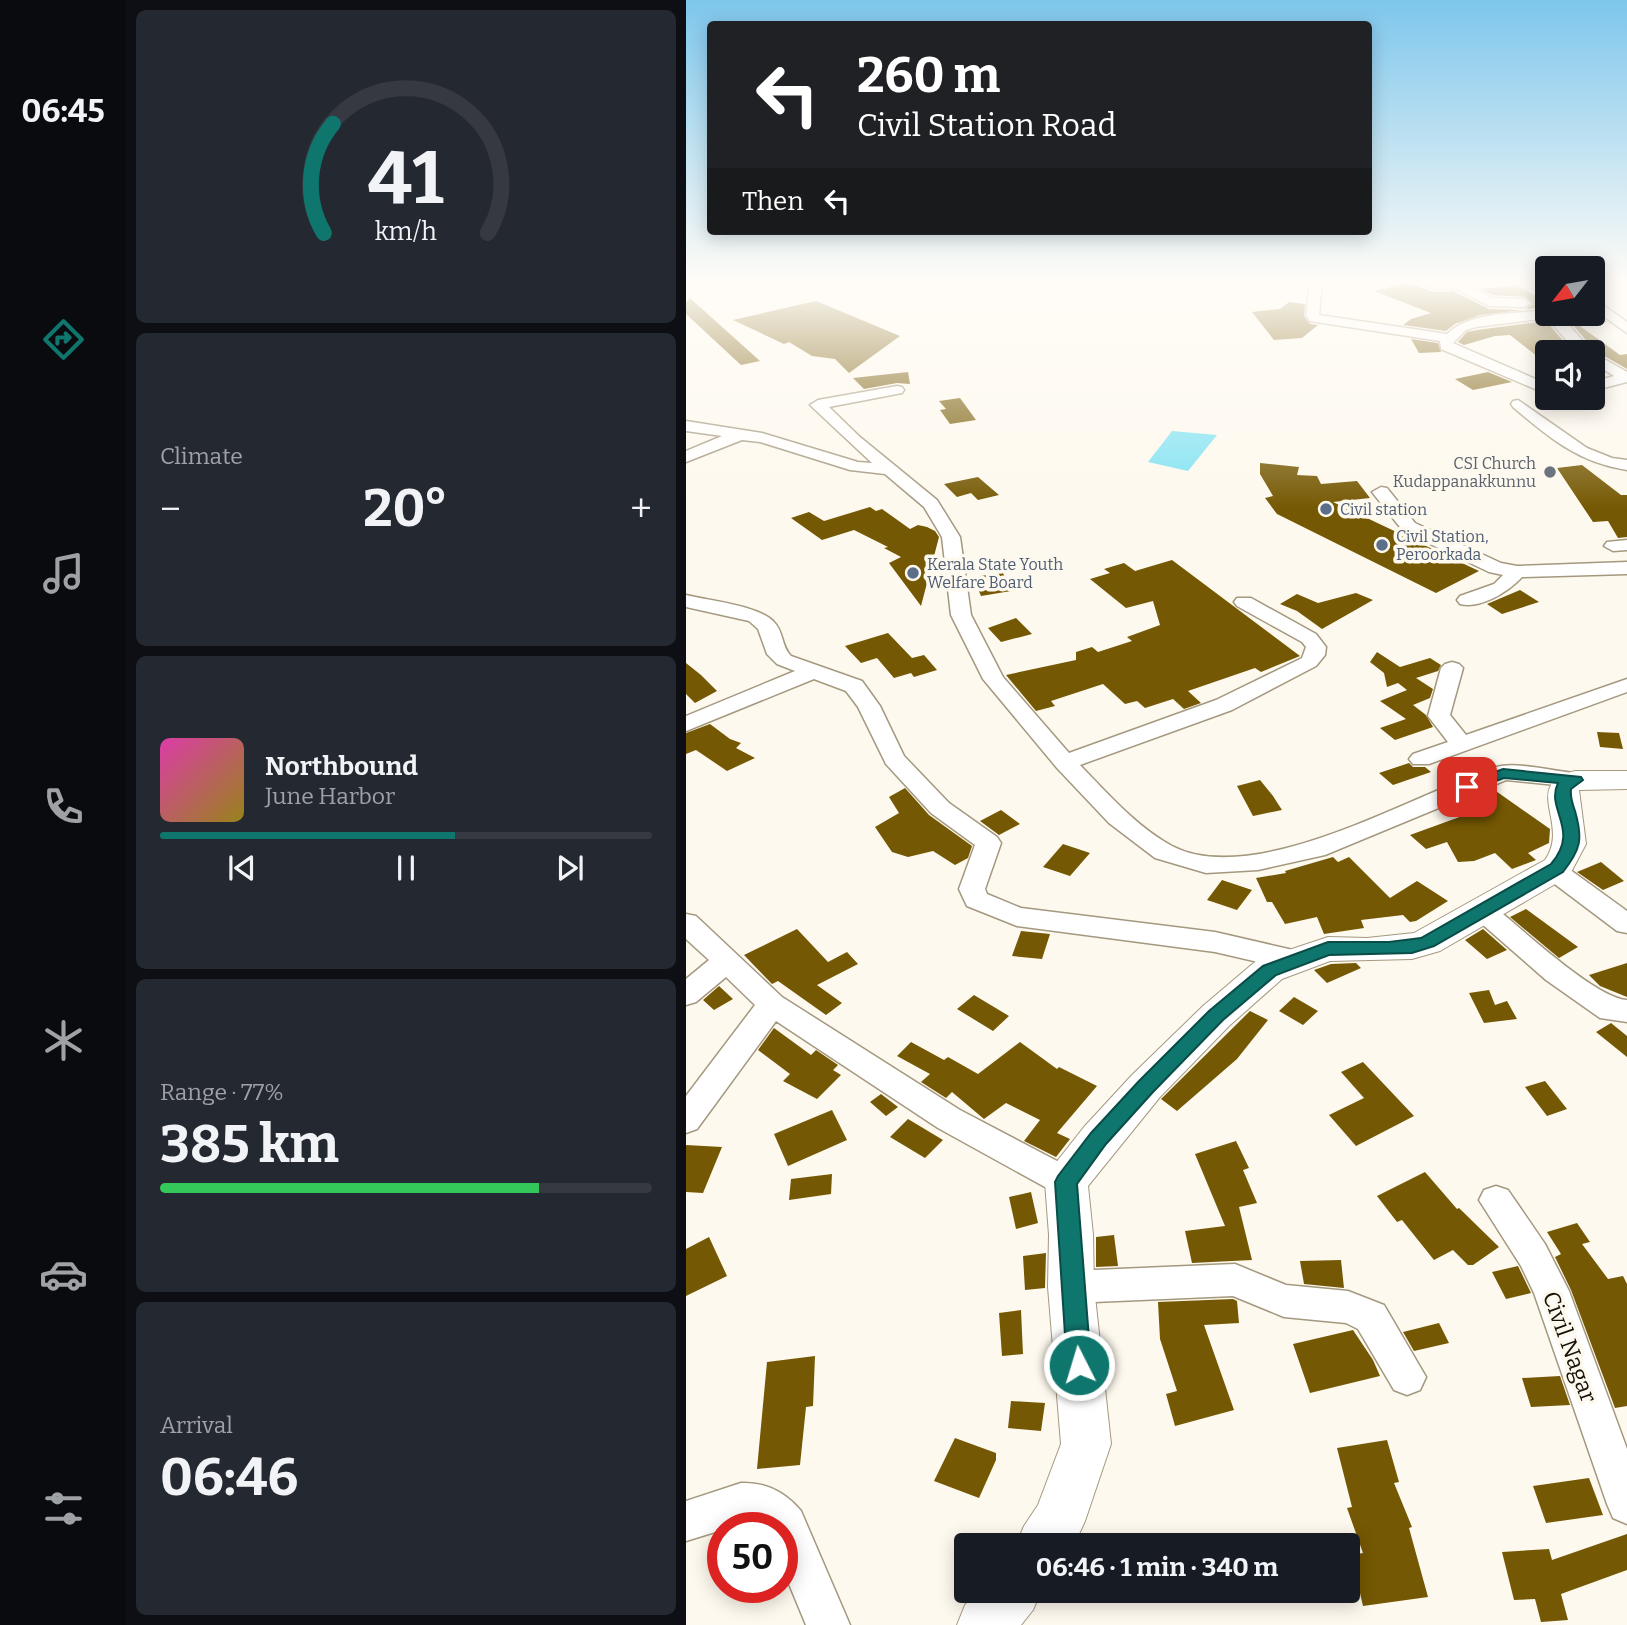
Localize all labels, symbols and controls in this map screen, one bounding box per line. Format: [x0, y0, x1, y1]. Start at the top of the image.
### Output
text: 260 m [857, 46, 1000, 105]
icon: left [742, 49, 833, 140]
text: 06:45 [21, 92, 105, 130]
text: Civil Station Road [857, 106, 1116, 144]
text: 41 [368, 135, 444, 222]
icon: left [818, 182, 856, 220]
text: Then [742, 186, 804, 217]
text: km/h [375, 216, 437, 246]
north arrow [1535, 256, 1605, 326]
map controls [1535, 256, 1605, 410]
icon: directions [39, 315, 88, 364]
button: sound [1535, 340, 1605, 410]
text: Climate [160, 442, 243, 470]
place label: CSI Church Kudappanakkunnu [1393, 454, 1536, 491]
marker: CSI Church Kudappanakkunnu [1542, 464, 1558, 480]
text: 20° [363, 477, 448, 540]
text: − [160, 486, 181, 532]
text: + [630, 486, 652, 532]
place label: Civil station [1340, 500, 1427, 519]
marker: Civil station [1318, 501, 1334, 517]
place label: Civil Station, Peroorkada [1396, 527, 1489, 564]
marker: Civil Station, Peroorkada [1374, 537, 1390, 553]
icon: music [39, 549, 88, 598]
place label: Kerala State Youth Welfare Board [927, 555, 1063, 592]
marker: Kerala State Youth Welfare Board [905, 565, 921, 581]
text: Northbound [265, 751, 418, 782]
pin [1437, 757, 1497, 817]
icon: arrive [1448, 768, 1486, 806]
icon: phone [39, 782, 88, 831]
text: June Harbor [265, 782, 395, 810]
icon: previous [223, 849, 261, 887]
icon: pause [387, 849, 425, 887]
icon: next [551, 849, 589, 887]
icon: climate [39, 1016, 88, 1065]
text: Range · 77% [160, 1078, 284, 1106]
text: 385 km [160, 1113, 339, 1176]
icon: car [39, 1250, 88, 1299]
street label: Civil Nagar [1537, 1288, 1603, 1406]
position arrow [1042, 1328, 1116, 1402]
text: Arrival [160, 1411, 233, 1439]
text: 06:46 [160, 1446, 298, 1509]
icon: filters [39, 1484, 88, 1533]
speed limit sign: 50 [707, 1512, 798, 1603]
text: 06:46 · 1 min · 340 m [1036, 1552, 1278, 1583]

